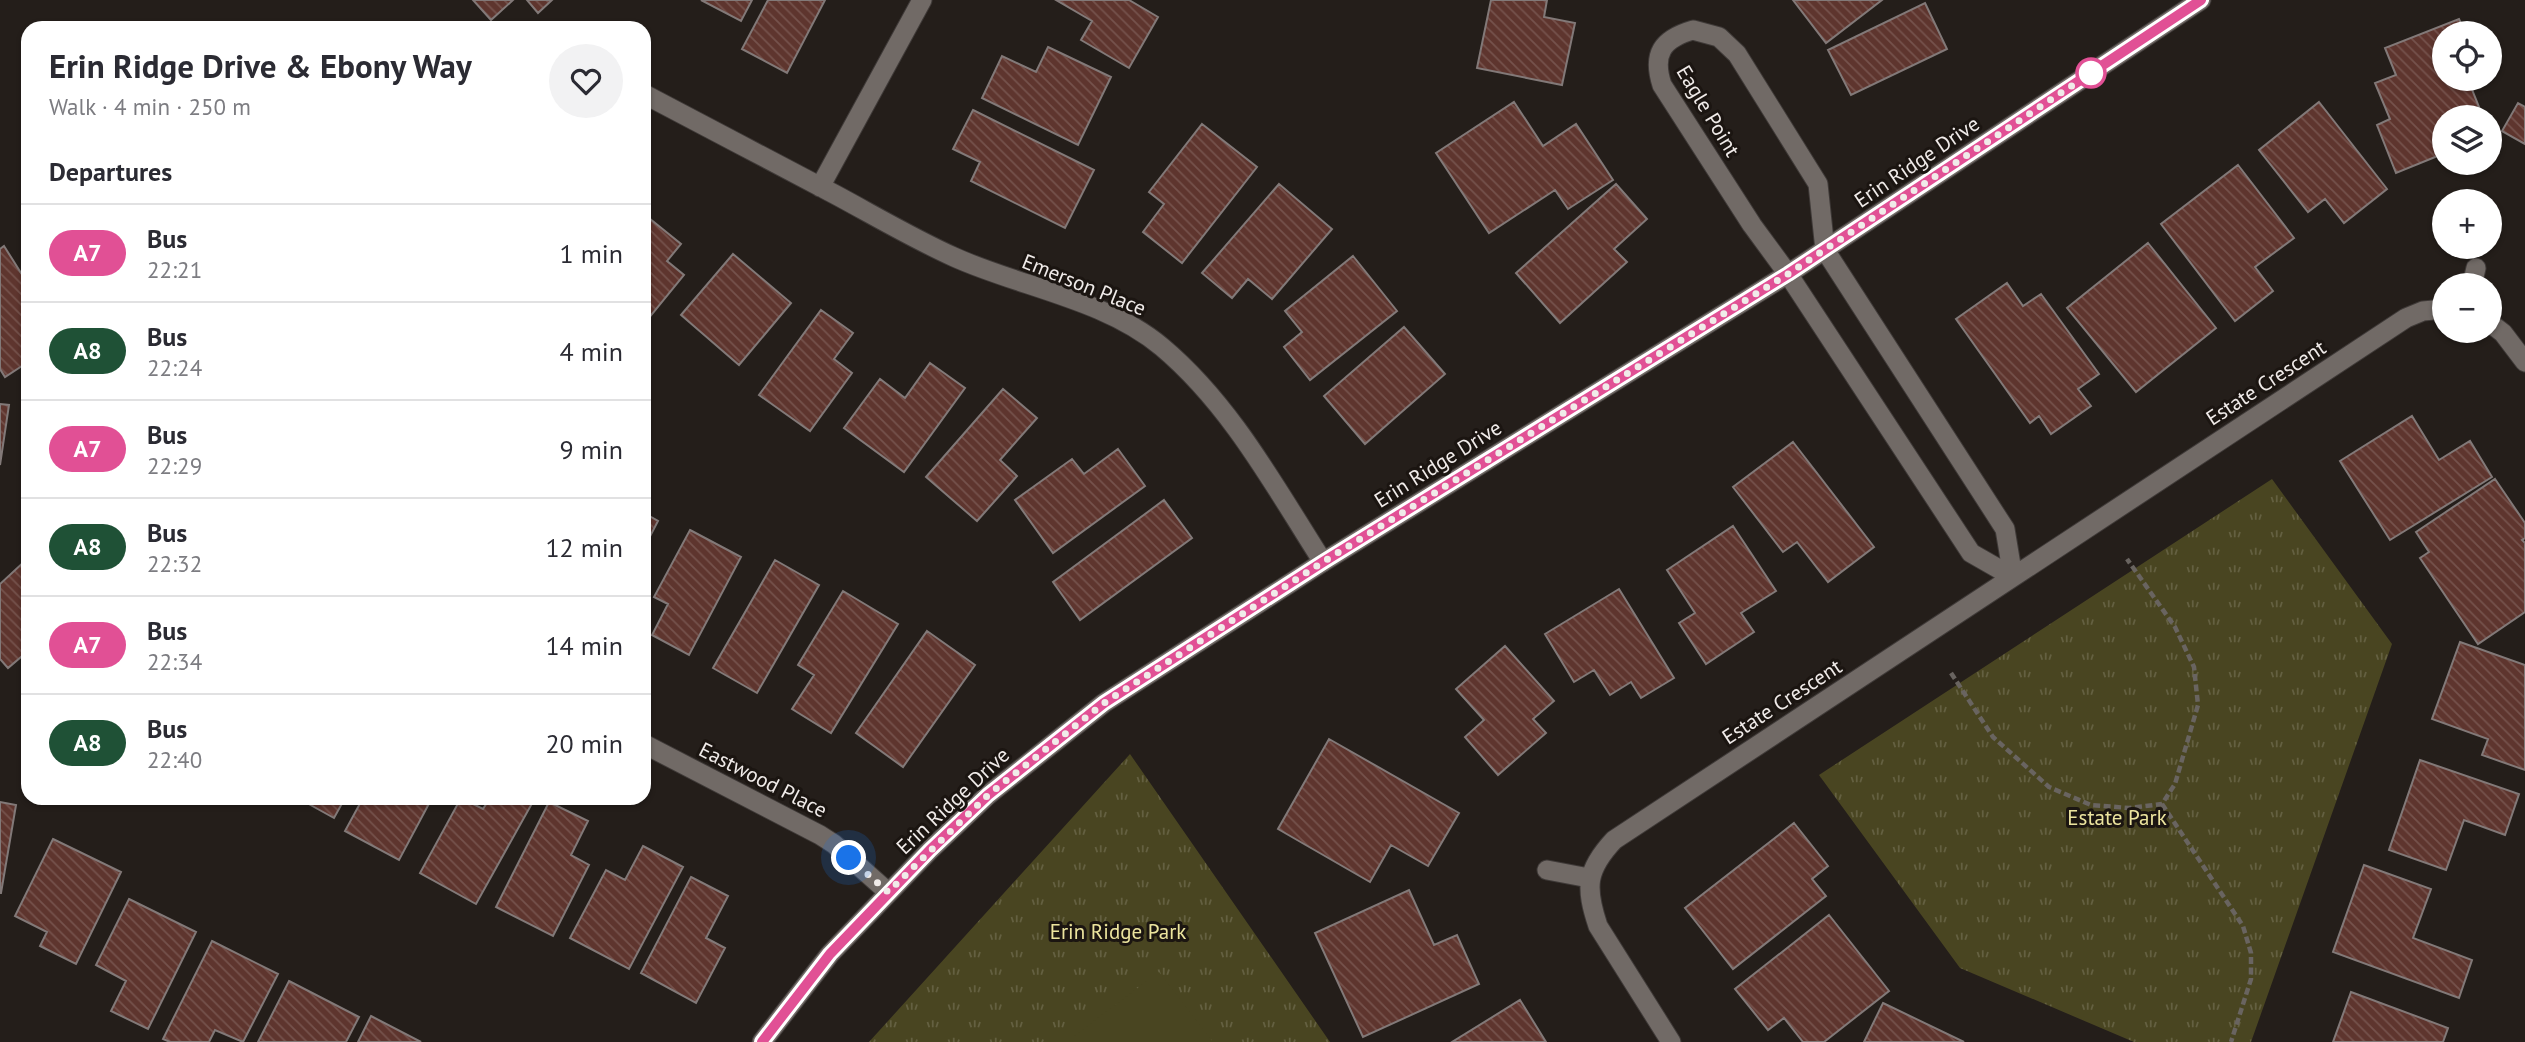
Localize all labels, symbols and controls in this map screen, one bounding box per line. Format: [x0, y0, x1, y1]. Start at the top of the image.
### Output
map controls [2432, 21, 2502, 343]
button: locate [2432, 21, 2502, 91]
text: Erin Ridge Drive & Ebony Way [49, 44, 472, 87]
button: heart [549, 44, 623, 118]
unlabelled marker [2076, 58, 2106, 88]
street label: Eagle Point [1671, 60, 1746, 161]
text: Walk · 4 min · 250 m [49, 92, 251, 121]
button: layers [2432, 105, 2502, 175]
street label: Erin Ridge Drive [1849, 110, 1984, 213]
text: Departures [49, 155, 172, 188]
button: + [2432, 189, 2502, 259]
text: Bus [147, 222, 187, 255]
text: A7 [73, 237, 102, 268]
text: 1 min [560, 237, 623, 270]
street label: Emerson Place [1018, 247, 1150, 322]
text: 22:21 [147, 255, 202, 284]
button: − [2432, 273, 2502, 343]
text: Bus [147, 320, 187, 353]
street label: Estate Crescent [2201, 334, 2331, 431]
text: A8 [73, 335, 102, 366]
text: 4 min [560, 335, 623, 368]
text: 22:24 [147, 353, 202, 382]
street label: Erin Ridge Drive [1369, 414, 1506, 513]
text: Bus [147, 418, 187, 451]
text: A7 [73, 433, 102, 464]
text: 9 min [560, 433, 623, 466]
text: 22:29 [147, 451, 202, 480]
text: Bus [147, 516, 187, 549]
text: A8 [73, 531, 102, 562]
text: 12 min [545, 531, 623, 564]
text: 22:32 [147, 549, 202, 578]
text: Bus [147, 614, 187, 647]
text: A7 [73, 629, 102, 660]
text: 14 min [545, 629, 623, 662]
text: 22:34 [147, 647, 202, 676]
street label: Estate Crescent [1717, 653, 1847, 750]
text: Bus [147, 712, 187, 745]
text: A8 [73, 727, 102, 758]
text: 20 min [545, 727, 623, 760]
street label: Eastwood Place [695, 736, 832, 823]
street label: Erin Ridge Drive [890, 741, 1015, 860]
text: 22:40 [147, 745, 202, 774]
park label: Estate Park [2067, 804, 2167, 831]
your location [831, 840, 866, 875]
park label: Erin Ridge Park [1050, 918, 1186, 945]

